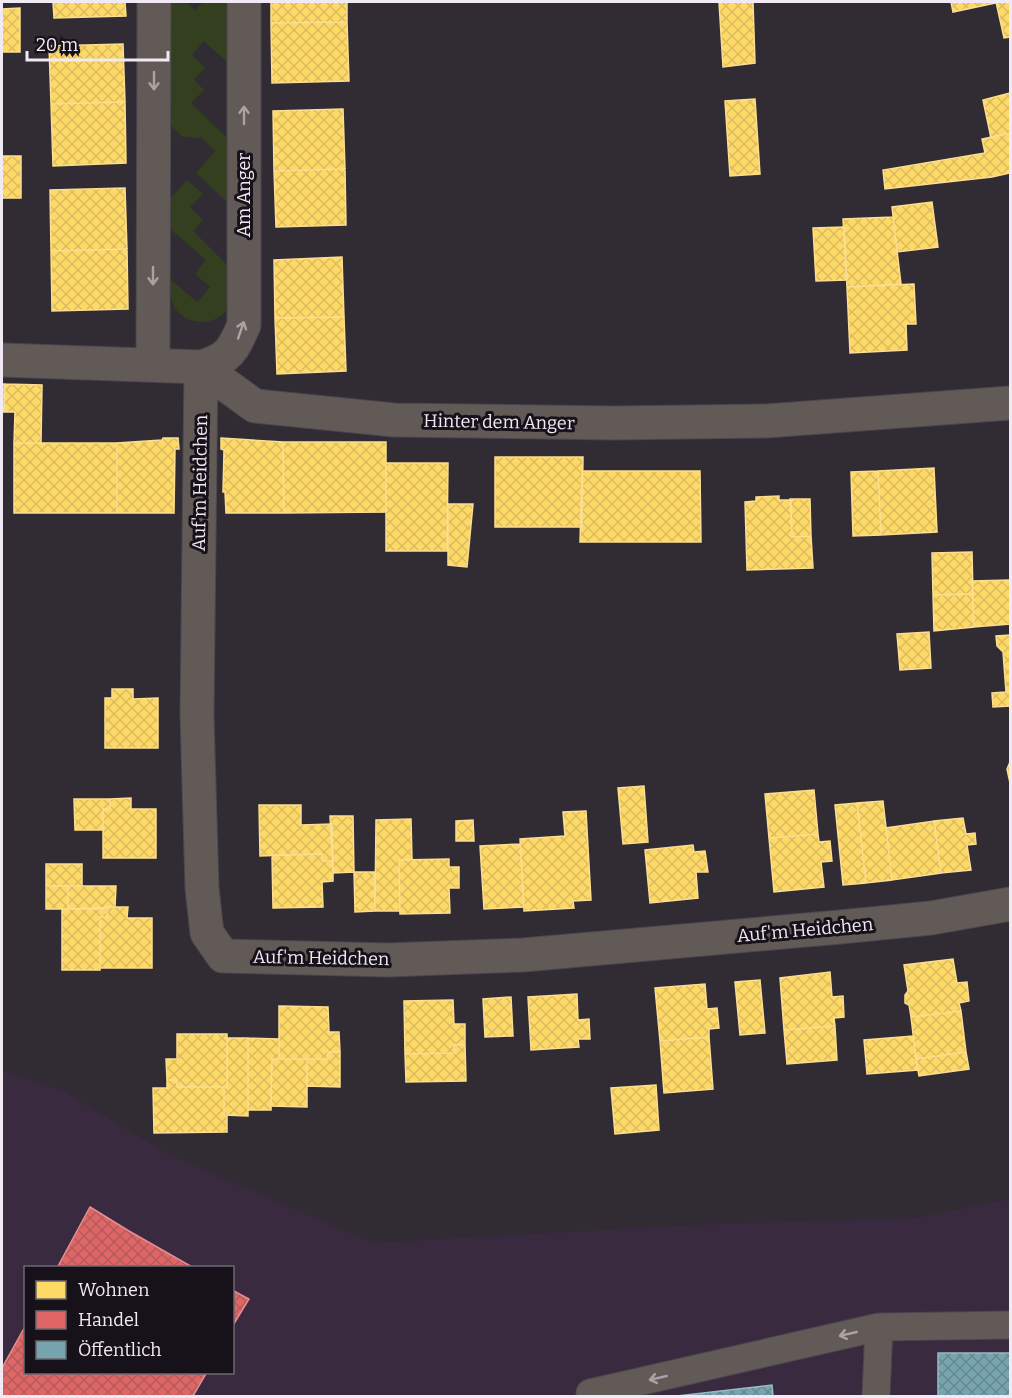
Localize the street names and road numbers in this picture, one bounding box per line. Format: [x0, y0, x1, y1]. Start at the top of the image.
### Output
street label: Am Anger [233, 153, 255, 237]
street label: Hinter dem Anger [423, 410, 575, 434]
street label: Auf'm Heidchen [188, 414, 212, 551]
street label: Auf'm Heidchen [736, 913, 875, 947]
street label: Auf'm Heidchen [253, 946, 390, 970]

